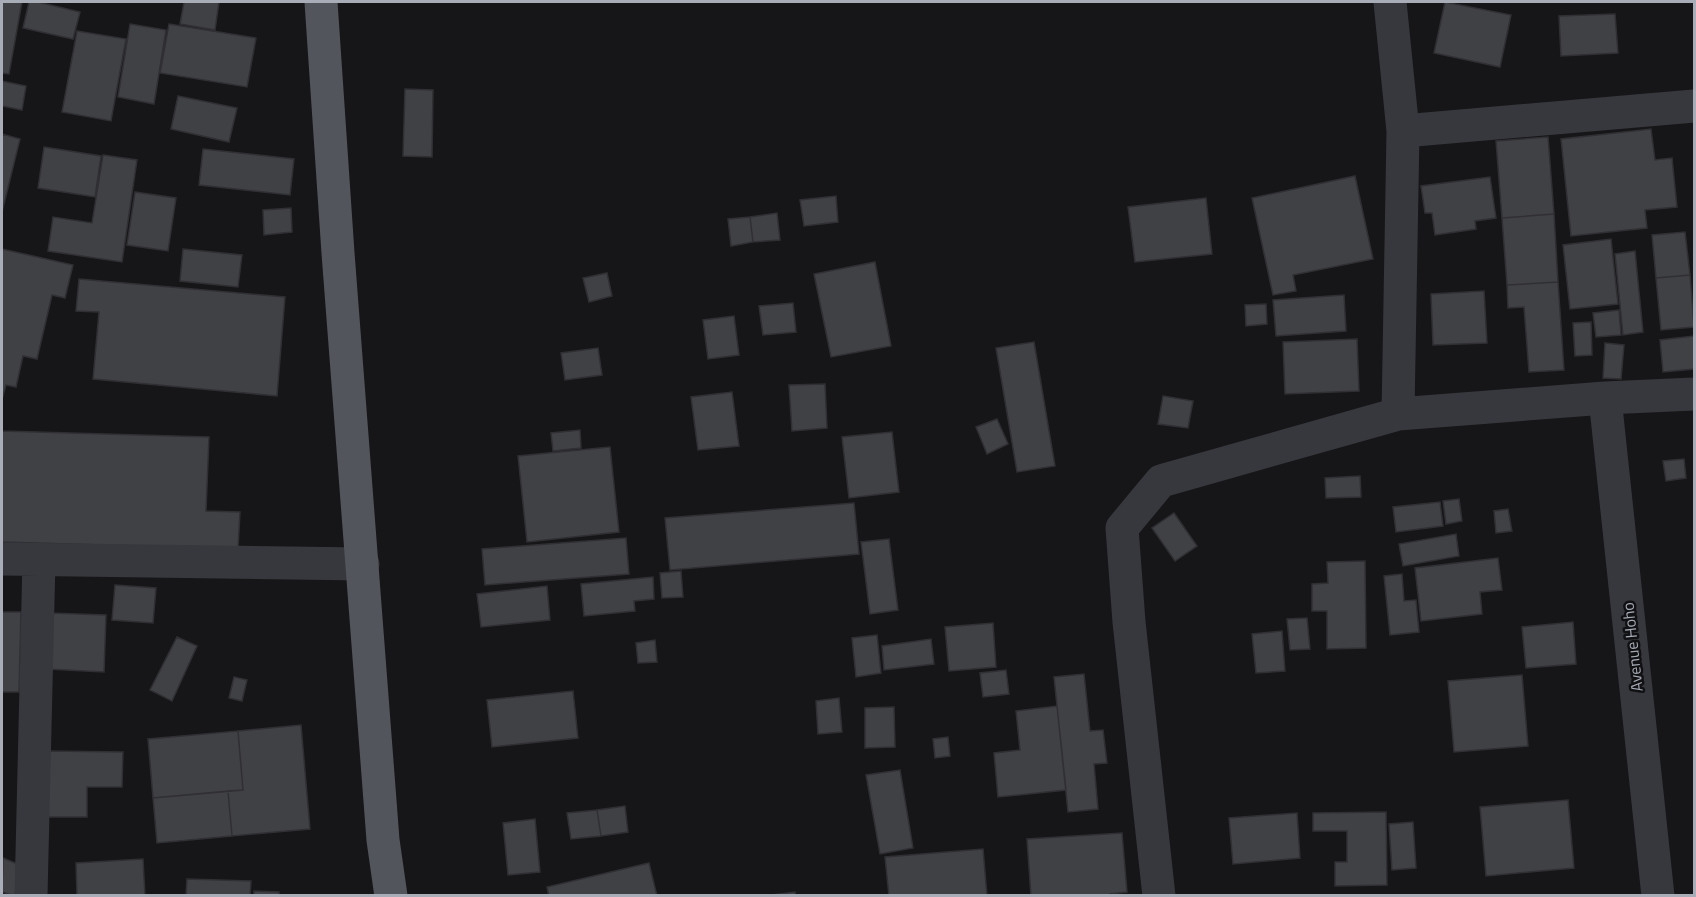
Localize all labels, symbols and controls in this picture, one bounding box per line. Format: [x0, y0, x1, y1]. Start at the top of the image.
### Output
street label: Avenue Hoho [1615, 601, 1649, 693]

